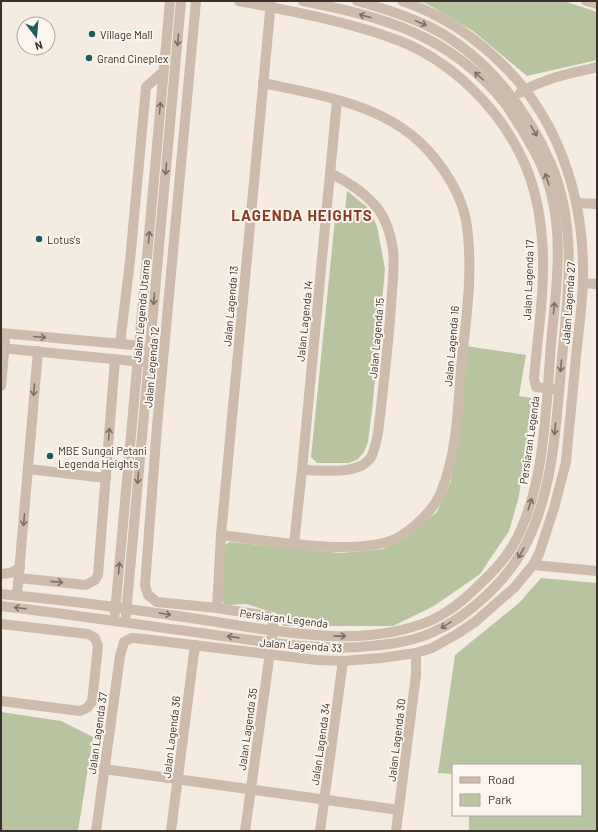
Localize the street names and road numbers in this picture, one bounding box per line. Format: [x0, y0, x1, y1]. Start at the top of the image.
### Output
street label: Jalan Lagenda 17 [520, 239, 536, 321]
street label: Jalan Legenda Utama [130, 259, 152, 363]
street label: Jalan Lagenda 27 [559, 261, 577, 345]
street label: Jalan Lagenda 13 [220, 265, 240, 347]
street label: Jalan Lagenda 14 [293, 280, 315, 362]
street label: Jalan Lagenda 15 [366, 297, 386, 379]
street label: Jalan Lagenda 16 [441, 305, 461, 387]
street label: Jalan Legenda 12 [141, 326, 161, 408]
street label: Persiaran Legenda [516, 395, 542, 485]
street label: Persiaran Legenda [239, 606, 329, 630]
street label: Jalan Lagenda 33 [259, 636, 343, 654]
street label: Jalan Lagenda 35 [235, 687, 259, 771]
street label: Jalan Lagenda 37 [85, 691, 109, 775]
street label: Jalan Lagenda 36 [159, 695, 183, 779]
street label: Jalan Lagenda 30 [384, 698, 408, 782]
street label: Jalan Lagenda 34 [308, 702, 332, 786]

